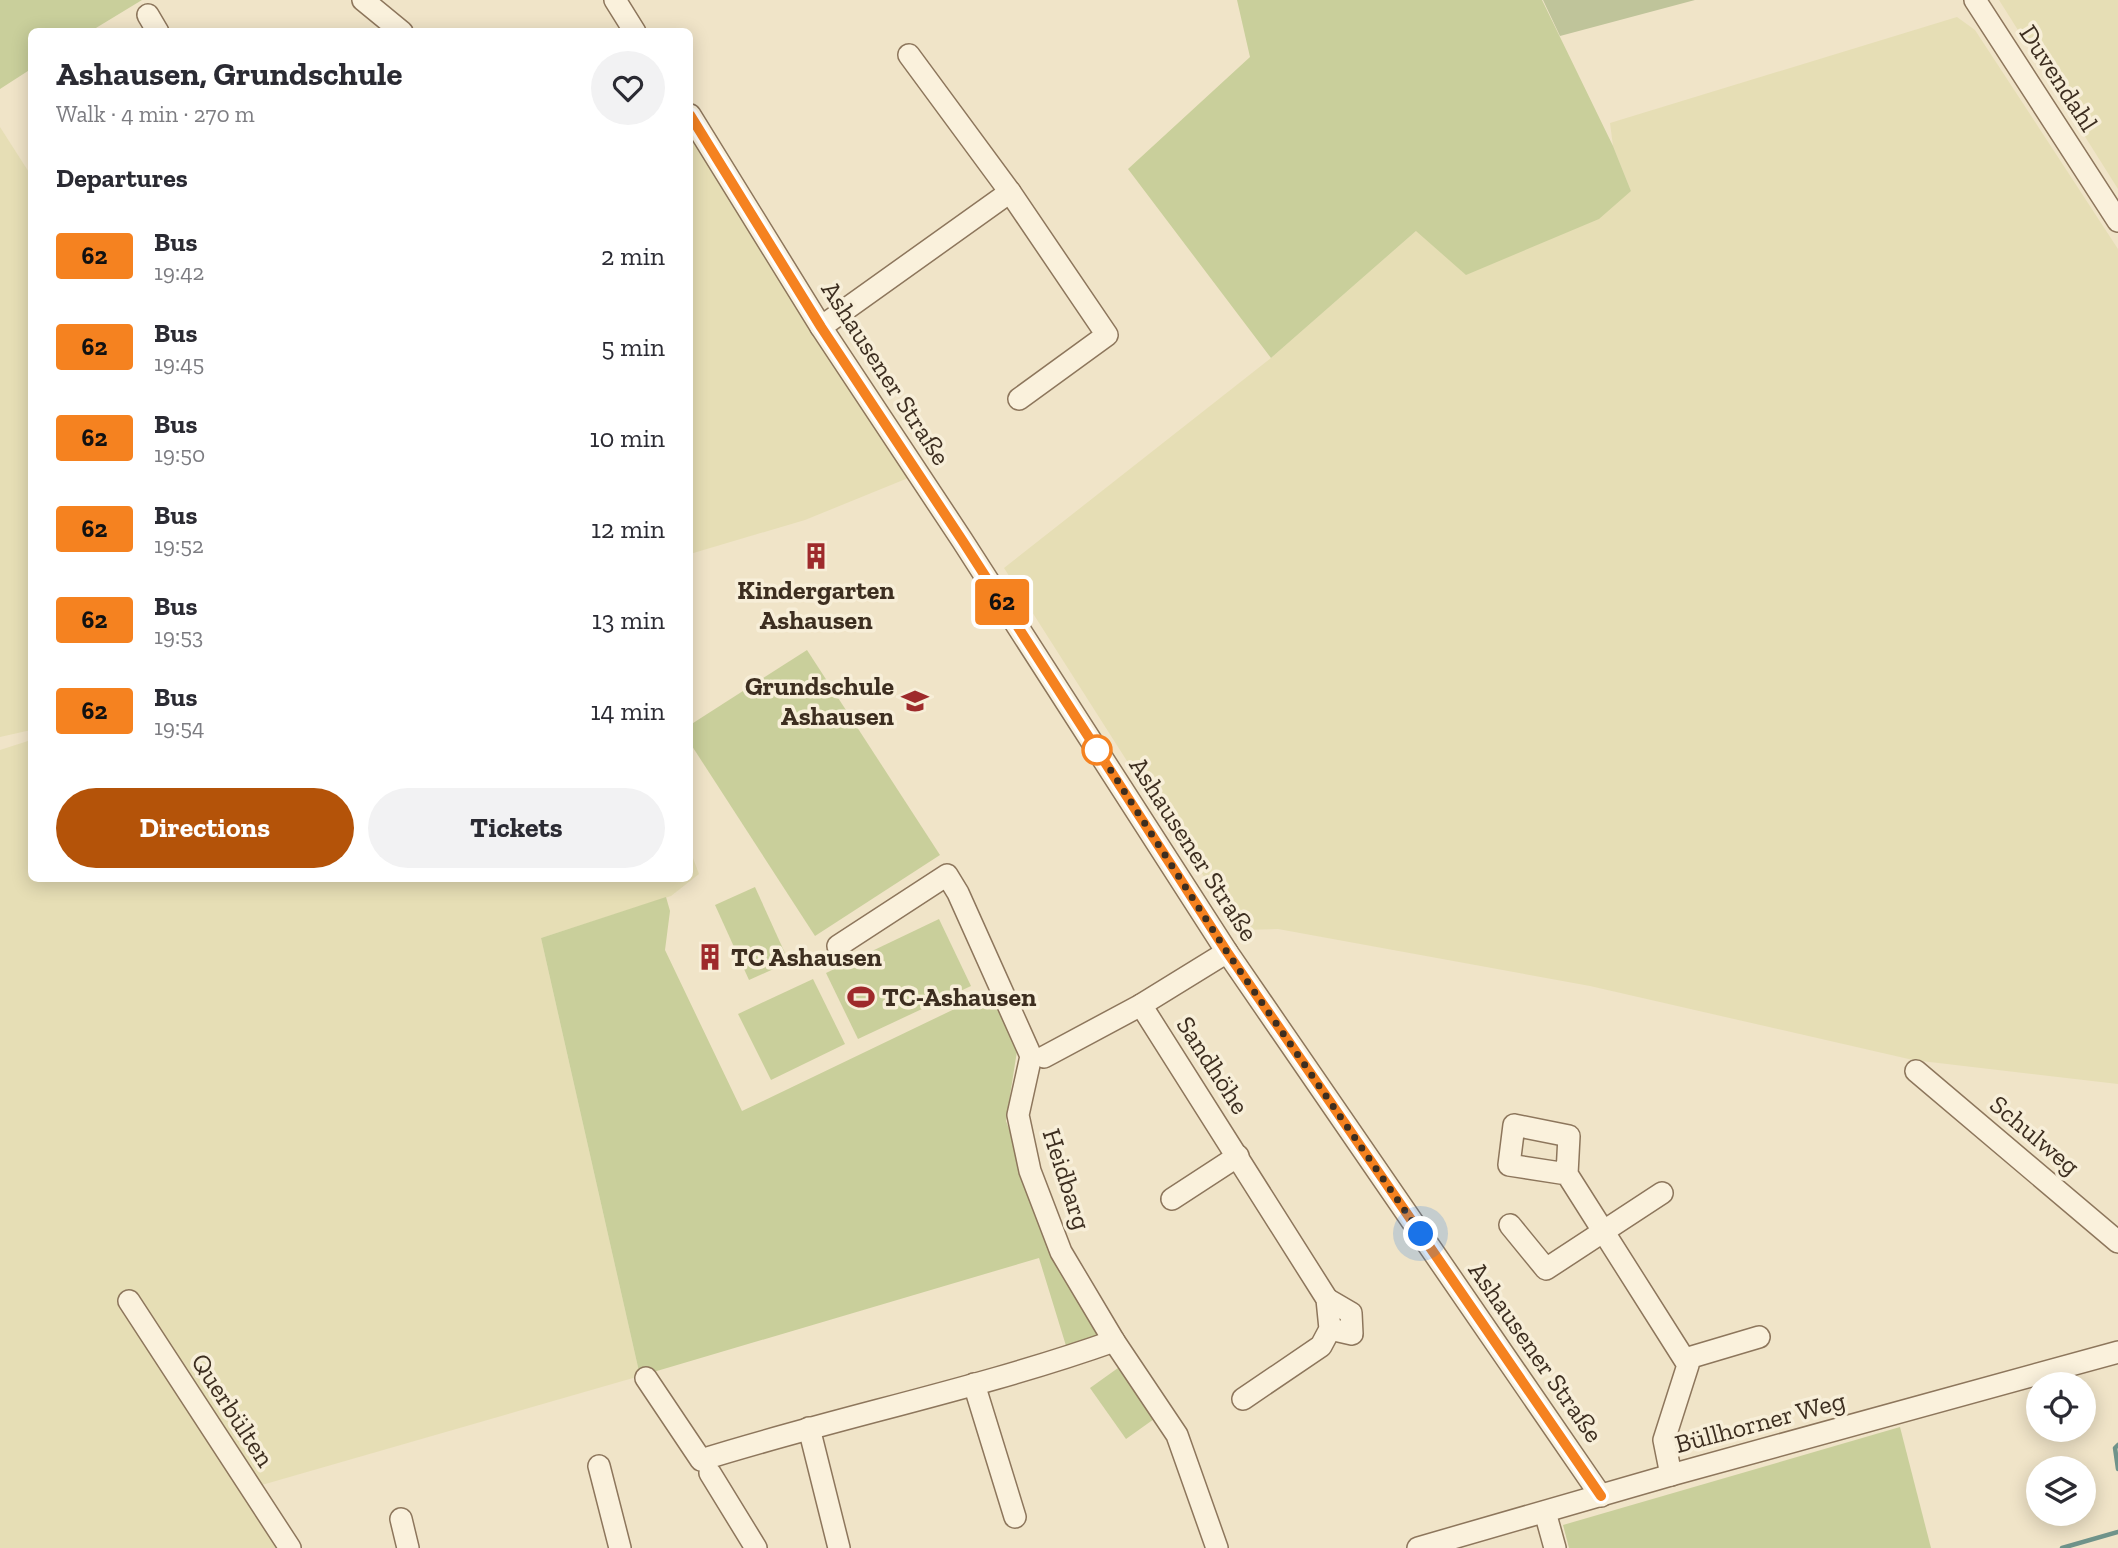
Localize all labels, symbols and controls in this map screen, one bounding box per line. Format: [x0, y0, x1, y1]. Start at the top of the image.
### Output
street label: Duvendahl [2013, 19, 2105, 137]
button: heart [591, 51, 665, 125]
text: Ashausen, Grundschule [56, 54, 402, 93]
text: Walk · 4 min · 270 m [56, 100, 255, 128]
text: Departures [56, 162, 188, 194]
text: Bus [154, 226, 197, 258]
text: 2 min [601, 240, 665, 272]
text: 62 [82, 241, 107, 270]
text: 19:42 [154, 258, 204, 286]
street label: Ashausener Straße [815, 275, 957, 471]
text: Bus [154, 317, 197, 349]
text: 5 min [601, 331, 665, 363]
text: 62 [82, 332, 107, 361]
text: 19:45 [154, 349, 204, 377]
text: Bus [154, 408, 197, 440]
text: 10 min [589, 422, 665, 454]
text: 62 [82, 423, 107, 452]
text: 19:50 [154, 440, 205, 468]
text: Bus [154, 499, 197, 531]
text: 12 min [591, 513, 665, 545]
text: 62 [82, 514, 107, 543]
text: 19:52 [154, 531, 204, 559]
building icon: Kindergarten Ashausen [801, 541, 831, 571]
place label: Kindergarten Ashausen [737, 574, 895, 636]
line badge: 62 [970, 579, 1034, 625]
text: 62 [989, 587, 1015, 616]
text: Bus [154, 590, 197, 622]
text: 13 min [592, 604, 665, 636]
text: 62 [82, 605, 107, 634]
text: 19:53 [154, 622, 203, 650]
place label: Grundschule Ashausen [745, 670, 895, 732]
text: Bus [154, 681, 197, 713]
school or university icon: Grundschule Ashausen [900, 686, 930, 716]
text: 14 min [590, 695, 665, 727]
text: 62 [82, 696, 107, 725]
text: 19:54 [154, 713, 204, 741]
unlabelled marker [1082, 735, 1112, 765]
street label: Ashausener Straße [1123, 751, 1265, 947]
button: Directions [56, 788, 354, 868]
button: Tickets [368, 788, 665, 868]
place label: TC Ashausen [731, 941, 883, 973]
building icon: TC Ashausen [695, 942, 725, 972]
place label: TC-Ashausen [882, 981, 1037, 1013]
sports icon: TC-Ashausen [846, 982, 876, 1012]
street label: Sandhöhe [1170, 1010, 1256, 1120]
street label: Schulweg [1983, 1088, 2087, 1182]
street label: Heidbarg [1036, 1124, 1098, 1234]
your location [1403, 1216, 1438, 1251]
street label: Ashausener Straße [1462, 1255, 1610, 1449]
street label: Querbülten [184, 1347, 282, 1473]
map controls [2026, 1372, 2096, 1526]
button: locate [2026, 1372, 2096, 1442]
street label: Büllhorner Weg [1671, 1384, 1849, 1460]
button: layers [2026, 1456, 2096, 1526]

